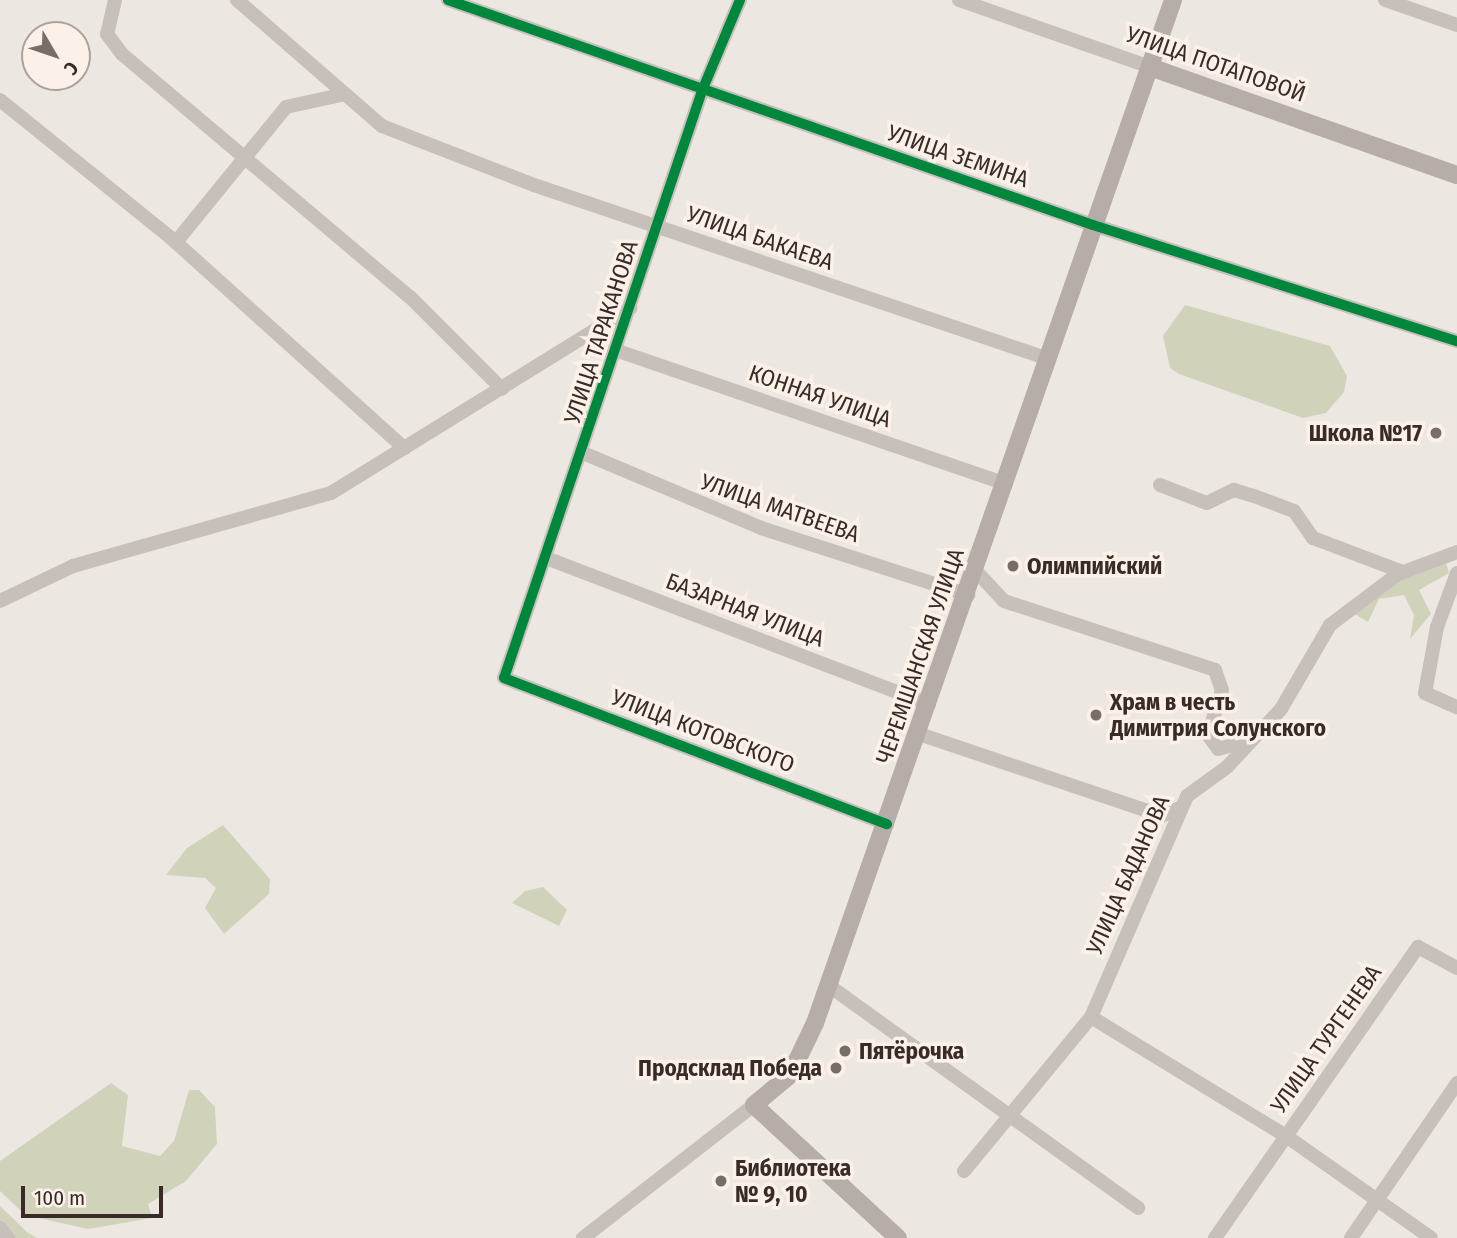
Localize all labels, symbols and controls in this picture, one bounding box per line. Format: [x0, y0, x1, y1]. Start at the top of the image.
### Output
street label: УЛИЦА ПОТАПОВОЙ [1123, 20, 1309, 108]
north arrow [21, 21, 91, 91]
text: С [59, 57, 83, 79]
street label: УЛИЦА ЗЕМИНА [884, 119, 1032, 193]
street label: УЛИЦА БАКАЕВА [683, 200, 837, 276]
street label: УЛИЦА ТАРАКАНОВА [558, 237, 644, 427]
street label: КОННАЯ УЛИЦА [745, 359, 895, 433]
place label: Школа №17 [1309, 419, 1422, 447]
marker: Школа №17 [1428, 425, 1444, 441]
street label: УЛИЦА МАТВЕЕВА [697, 468, 863, 548]
street label: ЧЕРЕМШАНСКАЯ УЛИЦА [870, 545, 970, 767]
place label: Олимпийский [1027, 552, 1162, 580]
marker: Олимпийский [1005, 558, 1021, 574]
street label: БАЗАРНАЯ УЛИЦА [662, 567, 828, 653]
street label: УЛИЦА КОТОВСКОГО [608, 683, 798, 779]
place label: Храм в честь Димитрия Солунского [1110, 688, 1326, 742]
marker: Храм в честь Димитрия Солунского [1088, 707, 1104, 723]
street label: УЛИЦА БАДАНОВА [1081, 791, 1175, 959]
street label: УЛИЦА ТУРГЕНЕВА [1265, 960, 1387, 1118]
place label: Пятёрочка [859, 1037, 964, 1065]
marker: Пятёрочка [837, 1043, 853, 1059]
place label: Продсклад Победа [638, 1054, 822, 1082]
marker: Продсклад Победа [828, 1060, 844, 1076]
place label: Библиотека № 9, 10 [735, 1154, 851, 1208]
scale bar [24, 1172, 166, 1216]
marker: Библиотека № 9, 10 [713, 1173, 729, 1189]
text: 100 m [34, 1185, 85, 1211]

